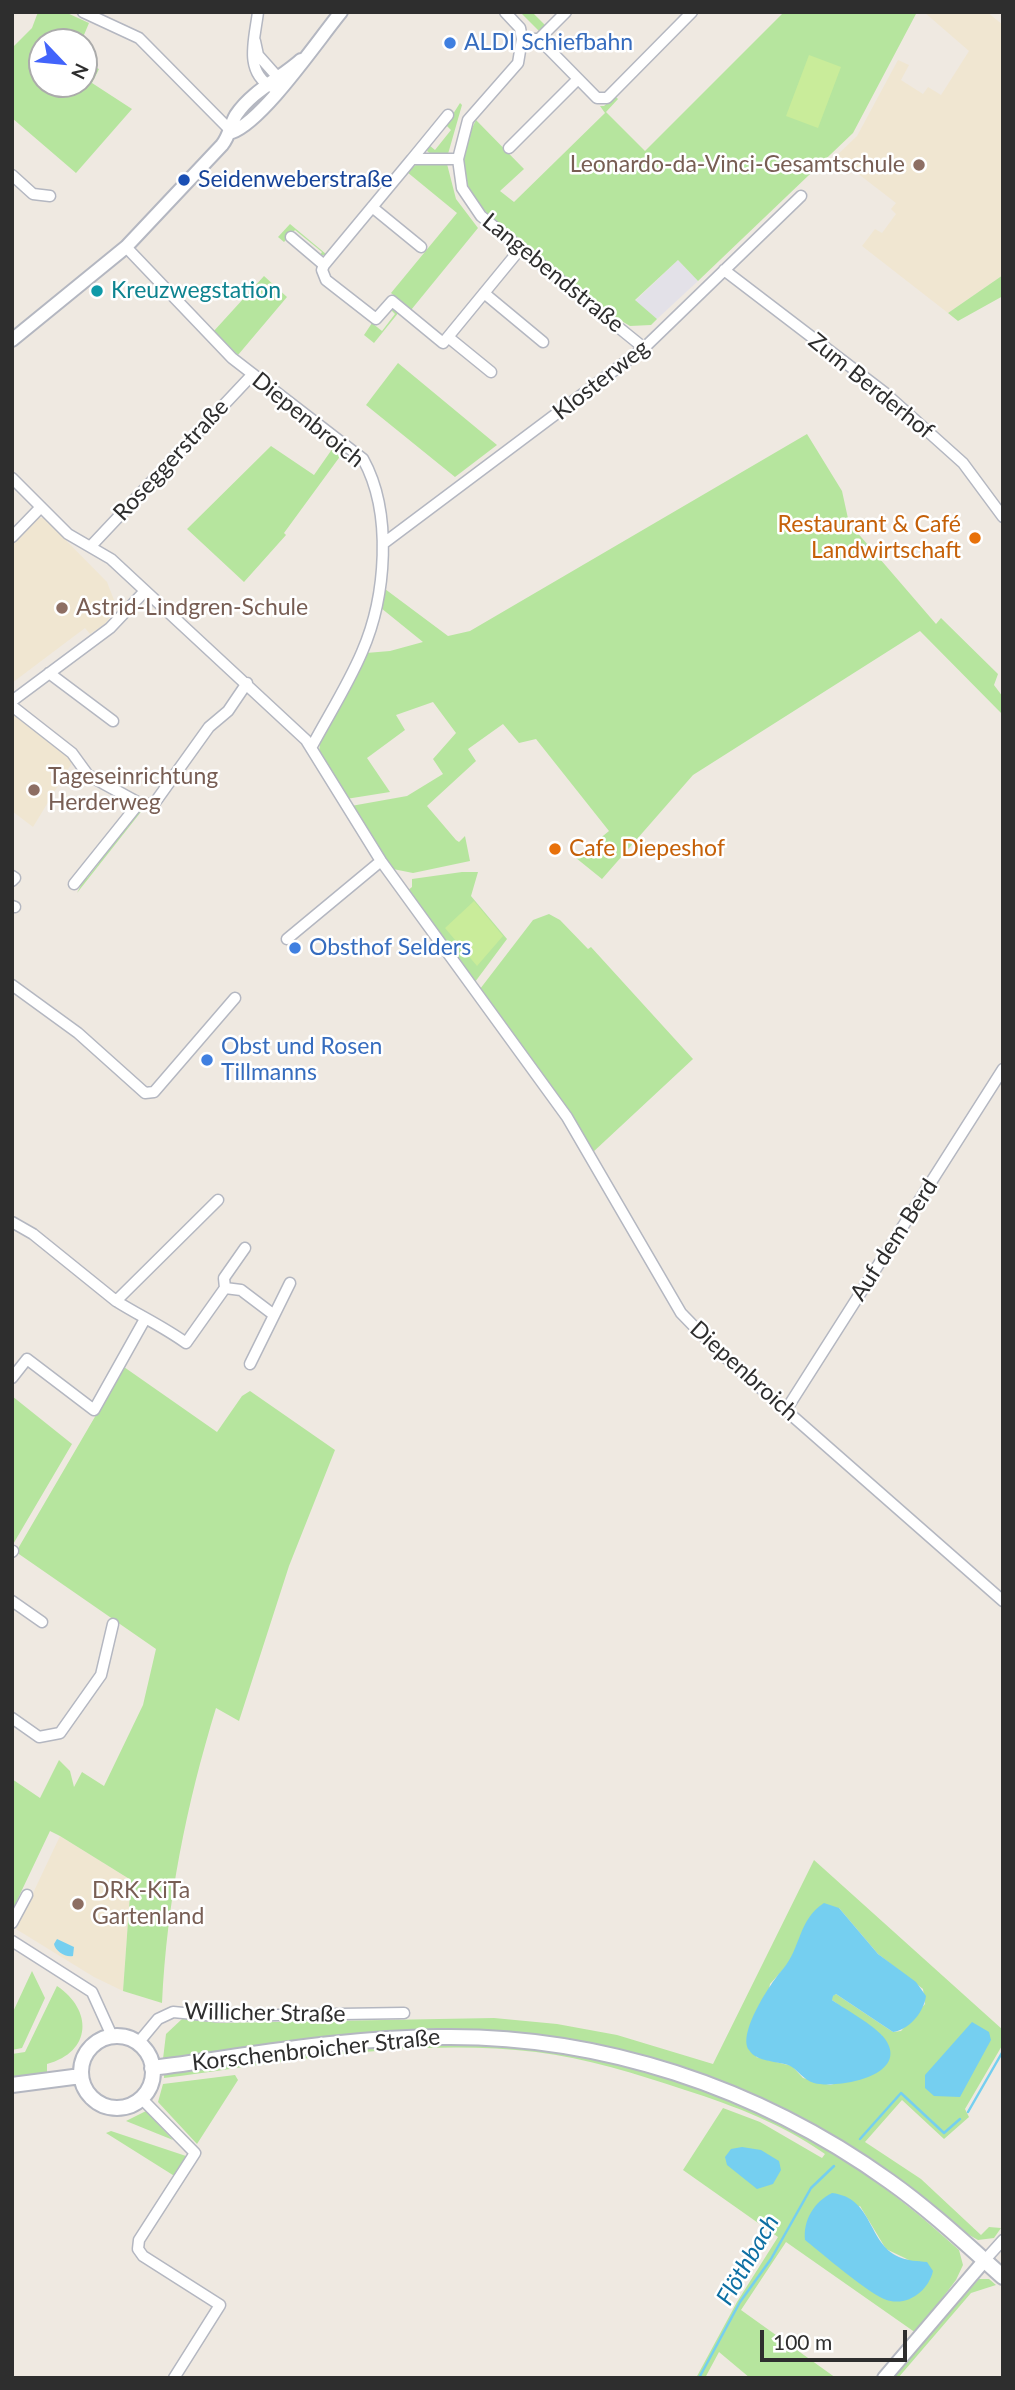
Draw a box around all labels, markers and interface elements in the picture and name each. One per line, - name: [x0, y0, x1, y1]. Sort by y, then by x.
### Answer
- north arrow: [28, 28, 98, 98]
- place label: ALDI Schiefbahn: [464, 29, 633, 57]
- marker: ALDI Schiefbahn: [442, 35, 458, 51]
- text: N: [67, 60, 94, 83]
- place label: Leonardo-da-Vinci-Gesamtschule: [570, 151, 905, 179]
- marker: Leonardo-da-Vinci-Gesamtschule: [911, 157, 927, 173]
- place label: Seidenweberstraße: [198, 166, 393, 194]
- marker: Seidenweberstraße: [176, 172, 192, 188]
- street label: Langebendstraße: [477, 208, 629, 338]
- place label: Kreuzwegstation: [111, 277, 281, 305]
- marker: Kreuzwegstation: [89, 283, 105, 299]
- street label: Zum Berderhof: [803, 327, 939, 445]
- street label: Klosterweg: [547, 334, 655, 426]
- street label: Diepenbroich: [246, 366, 370, 474]
- street label: Roseggerstraße: [108, 393, 234, 527]
- place label: Restaurant & Café Landwirtschaft: [778, 511, 961, 565]
- marker: Restaurant & Café Landwirtschaft: [967, 530, 983, 546]
- place label: Astrid-Lindgren-Schule: [76, 594, 308, 622]
- marker: Astrid-Lindgren-Schule: [54, 600, 70, 616]
- place label: Tageseinrichtung Herderweg: [48, 763, 218, 817]
- marker: Tageseinrichtung Herderweg: [26, 782, 42, 798]
- place label: Cafe Diepeshof: [569, 835, 725, 863]
- marker: Cafe Diepeshof: [547, 841, 563, 857]
- place label: Obsthof Selders: [309, 934, 471, 962]
- marker: Obsthof Selders: [287, 940, 303, 956]
- place label: Obst und Rosen Tillmanns: [221, 1033, 382, 1087]
- marker: Obst und Rosen Tillmanns: [199, 1052, 215, 1068]
- street label: Auf dem Berd: [844, 1174, 944, 1306]
- street label: Diepenbroich: [684, 1315, 804, 1427]
- place label: DRK-KiTa Gartenland: [92, 1877, 204, 1931]
- marker: DRK-KiTa Gartenland: [70, 1896, 86, 1912]
- street label: Willicher Straße: [184, 1998, 346, 2028]
- street label: Korschenbroicher Straße: [191, 2023, 441, 2077]
- water label: Flöthbach: [711, 2210, 785, 2310]
- scale bar: [763, 2316, 910, 2360]
- text: 100 m: [773, 2329, 832, 2354]

